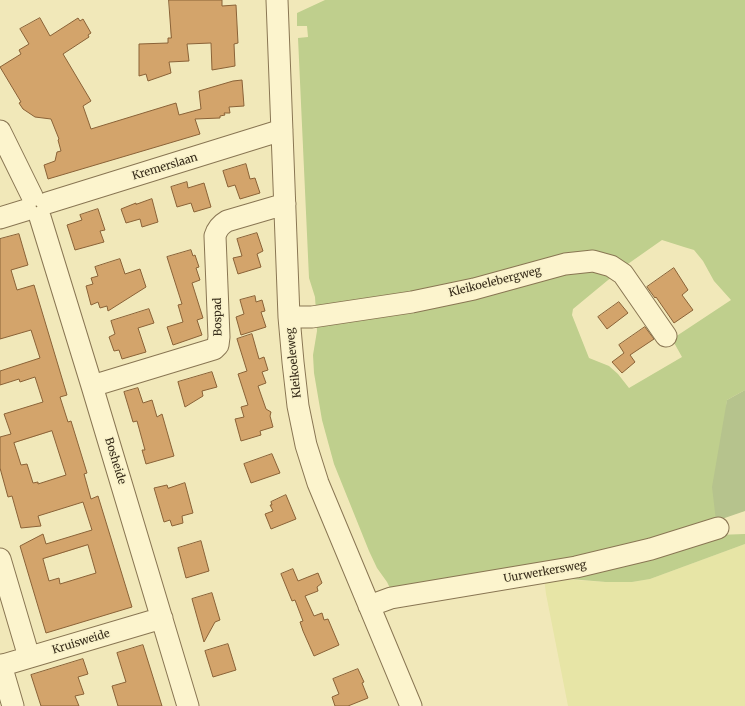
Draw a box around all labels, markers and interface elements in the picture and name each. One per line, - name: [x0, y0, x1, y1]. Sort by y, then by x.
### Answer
- street label: Kremerslaan: [131, 151, 199, 183]
- street label: Kleikoelebergweg: [447, 264, 543, 300]
- street label: Bospad: [211, 297, 225, 337]
- street label: Kleikoeleweg: [284, 327, 304, 399]
- street label: Bosheide: [102, 436, 128, 486]
- street label: Uurwerkersweg: [502, 558, 588, 586]
- street label: Kruisweide: [51, 627, 111, 657]

